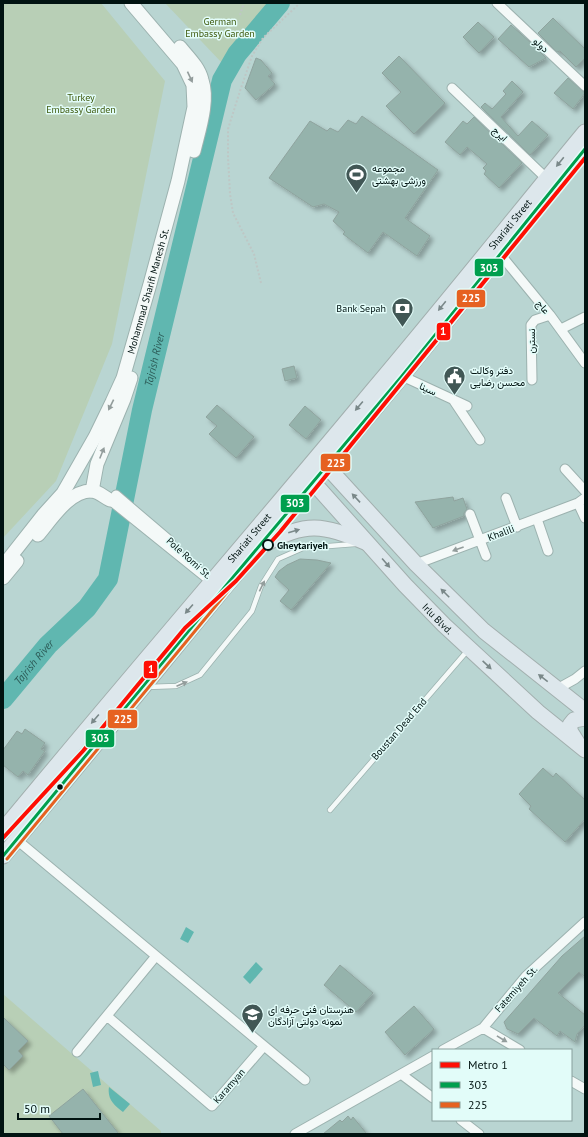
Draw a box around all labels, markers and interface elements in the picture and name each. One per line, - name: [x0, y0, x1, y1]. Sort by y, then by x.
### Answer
- park label: German Embassy Garden: [185, 15, 255, 40]
- street label: دولو: [531, 35, 552, 56]
- one-way arrow: [187, 72, 193, 83]
- park label: Turkey Embassy Garden: [46, 91, 116, 116]
- street label: ایرج: [490, 124, 510, 144]
- one-way arrow: [556, 157, 565, 168]
- sports icon: مجموعه ورزشی بهشتی: [344, 161, 370, 194]
- place label: مجموعه ورزشی بهشتی: [372, 162, 426, 187]
- street label: Shariati Street: [485, 196, 534, 252]
- street label: Mohammad Sharifi Manesh St.: [124, 227, 171, 355]
- line badge: 303: [474, 258, 504, 277]
- text: 303: [480, 261, 498, 275]
- line badge: 225: [456, 289, 486, 308]
- text: 225: [462, 291, 480, 305]
- bank icon: Bank Sepah: [389, 295, 415, 328]
- street label: عاج: [533, 297, 553, 317]
- one-way arrow: [438, 301, 447, 312]
- place label: Bank Sepah: [336, 302, 386, 315]
- line badge: 1: [436, 322, 451, 341]
- text: 1: [440, 324, 446, 338]
- street label: نسترن: [525, 328, 538, 354]
- water label: Tajrish River: [141, 330, 168, 388]
- public building icon: دفتر وکالت محسن رضایی: [441, 363, 467, 396]
- place label: دفتر وکالت محسن رضایی: [470, 364, 525, 389]
- street label: سینا: [417, 379, 439, 399]
- one-way arrow: [108, 399, 114, 410]
- one-way arrow: [355, 401, 364, 412]
- one-way arrow: [99, 447, 105, 459]
- line badge: 225: [320, 453, 351, 472]
- text: 225: [327, 456, 345, 470]
- one-way arrow: [351, 493, 361, 503]
- line badge: 303: [280, 494, 310, 513]
- text: 303: [286, 496, 304, 510]
- street label: Shariati Street: [224, 510, 274, 565]
- street label: Khalili: [486, 522, 516, 544]
- one-way arrow: [289, 528, 301, 534]
- street label: Pole Romi St.: [164, 534, 214, 582]
- marker: Gheytariyeh: [262, 539, 274, 551]
- place label: Gheytariyeh: [277, 539, 328, 552]
- one-way arrow: [451, 546, 463, 552]
- one-way arrow: [381, 558, 391, 568]
- one-way arrow: [259, 580, 265, 592]
- one-way arrow: [440, 588, 450, 598]
- street label: Irlu Blvd.: [420, 600, 456, 637]
- one-way arrow: [184, 604, 193, 615]
- water label: Tajrish River: [11, 635, 58, 688]
- line badge: 1: [143, 660, 158, 679]
- one-way arrow: [482, 660, 492, 670]
- text: 1: [148, 662, 154, 676]
- one-way arrow: [538, 674, 549, 682]
- one-way arrow: [176, 680, 188, 686]
- street label: Boustan Dead End: [368, 695, 430, 763]
- line badge: 225: [107, 709, 138, 729]
- text: 225: [114, 712, 132, 726]
- one-way arrow: [91, 713, 100, 724]
- line badge: 303: [85, 729, 115, 748]
- text: 303: [91, 731, 109, 745]
- unlabelled marker: [55, 782, 65, 792]
- street label: Fatemiyeh St.: [492, 963, 540, 1015]
- school or university icon: هنرستان فنی حرفه ای نمونه دولتی آزادگان: [239, 1002, 265, 1035]
- place label: هنرستان فنی حرفه ای نمونه دولتی آزادگان: [268, 1003, 354, 1028]
- one-way arrow: [496, 1035, 508, 1042]
- legend: [432, 1049, 572, 1121]
- text: Metro 1: [468, 1057, 508, 1072]
- street label: Karamyan: [210, 1066, 248, 1106]
- text: 303: [468, 1077, 488, 1092]
- scale bar: [18, 1095, 100, 1121]
- text: 225: [468, 1097, 488, 1112]
- text: 50 m: [24, 1101, 50, 1116]

